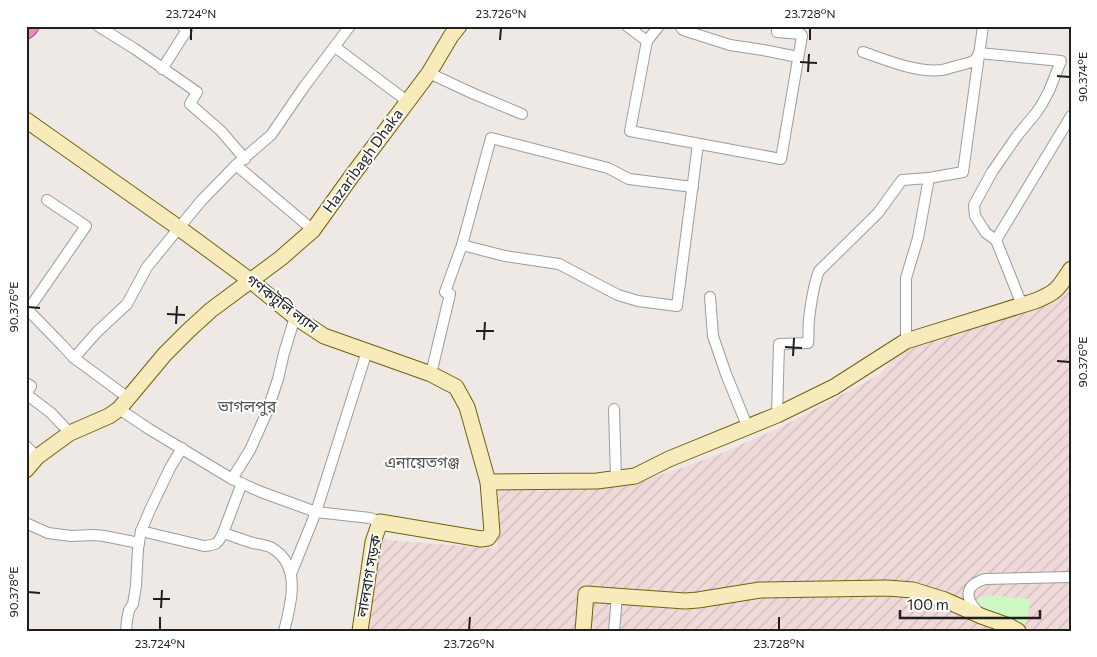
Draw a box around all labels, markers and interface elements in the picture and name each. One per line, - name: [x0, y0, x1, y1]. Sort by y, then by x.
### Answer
- text: 23.724°N: [166, 6, 216, 20]
- text: 23.726°N: [476, 6, 526, 20]
- text: 23.728°N: [785, 6, 835, 20]
- text: 90.374°E: [1075, 52, 1089, 102]
- street label: Hazaribagh Dhaka: [318, 105, 406, 216]
- street label: গণকটুলি ল্যান: [242, 270, 323, 338]
- text: 90.376°E: [6, 282, 20, 332]
- text: 90.376°E: [1075, 337, 1089, 387]
- district label: ভাগলপুর: [217, 396, 277, 416]
- district label: এনায়েতগঞ্জ: [384, 452, 460, 471]
- street label: লালবাগ সড়ক: [352, 532, 384, 620]
- text: 90.378°E: [6, 567, 20, 617]
- scale bar: [900, 587, 1040, 619]
- text: 100 m: [907, 595, 949, 613]
- text: 23.724°N: [135, 636, 185, 650]
- text: 23.726°N: [444, 636, 494, 650]
- text: 23.728°N: [754, 636, 804, 650]

